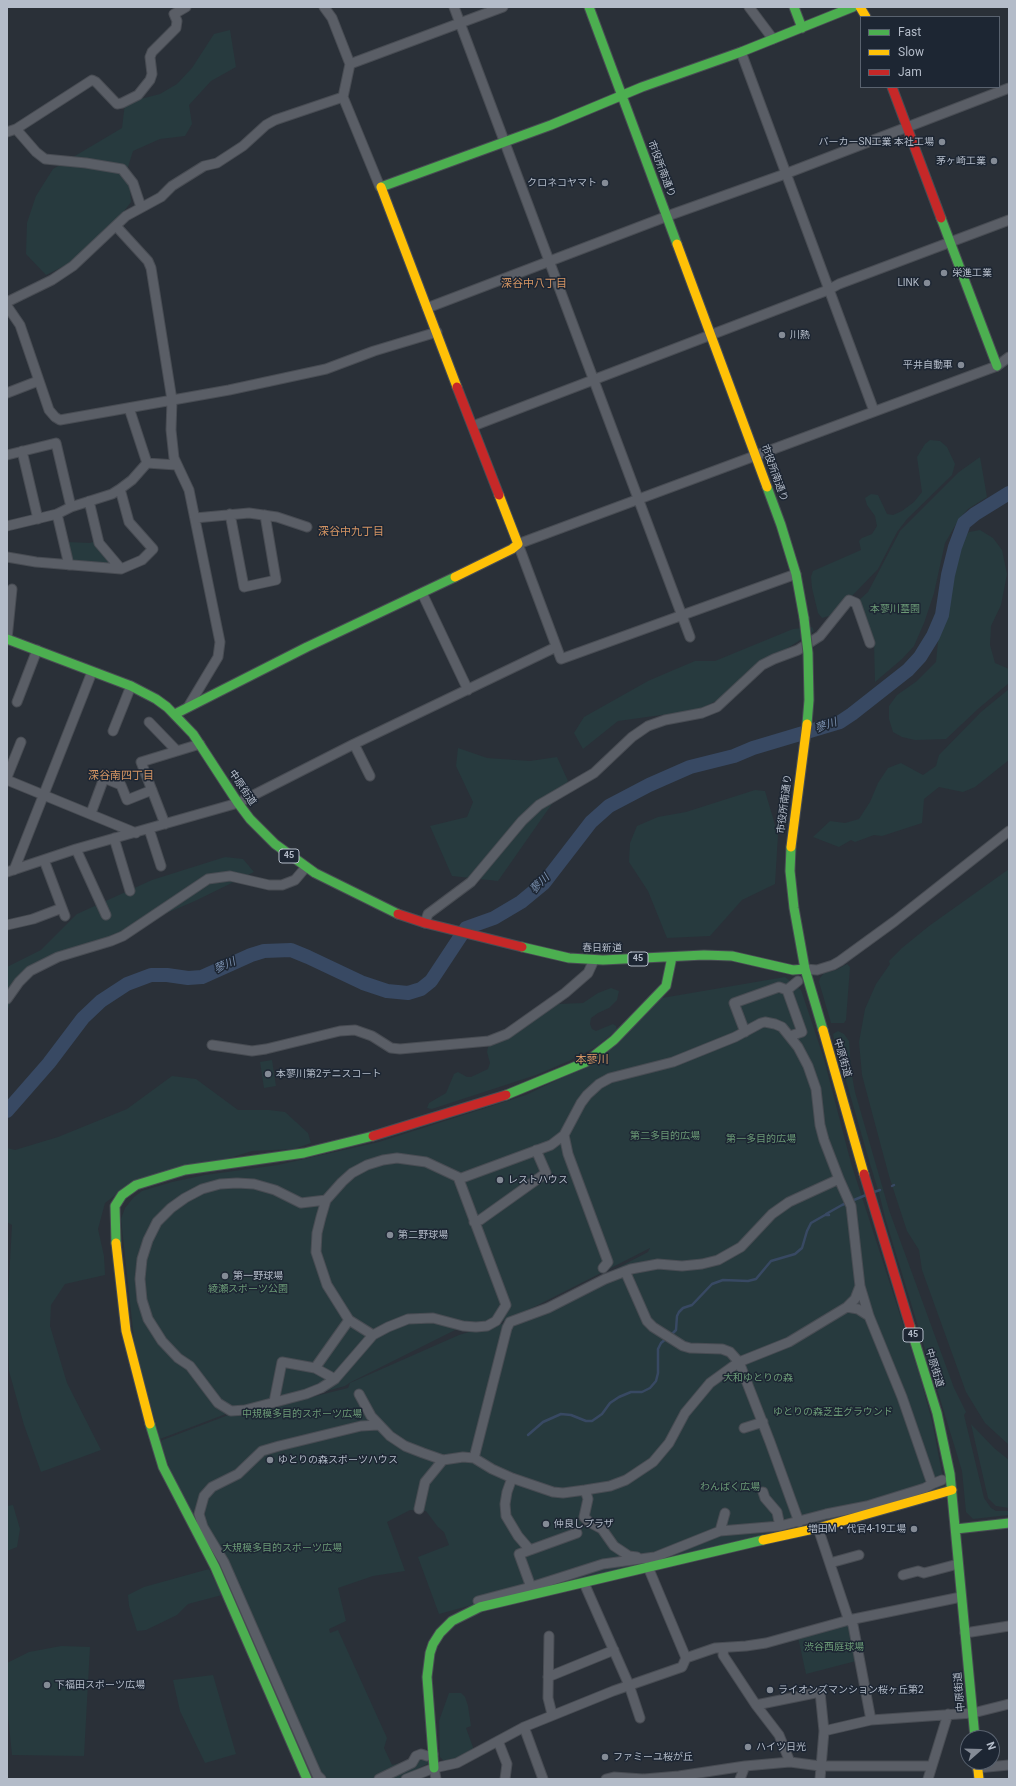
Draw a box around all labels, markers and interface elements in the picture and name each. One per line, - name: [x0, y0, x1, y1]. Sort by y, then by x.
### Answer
- legend: [860, 16, 1000, 88]
- text: Fast: [898, 25, 921, 39]
- text: Slow: [898, 45, 924, 59]
- text: Jam: [898, 65, 922, 79]
- place label: パーカーSN工業 本社工場: [818, 136, 934, 148]
- marker: パーカーSN工業 本社工場: [937, 137, 947, 147]
- street label: 市役所南通り: [645, 139, 677, 199]
- place label: 茅ヶ崎工業: [936, 155, 986, 167]
- marker: 茅ヶ崎工業: [989, 156, 999, 166]
- place label: クロネコヤマト: [527, 177, 597, 189]
- marker: クロネコヤマト: [600, 178, 610, 188]
- place label: 栄進工業: [952, 267, 992, 279]
- marker: 栄進工業: [939, 268, 949, 278]
- district label: 深谷中八丁目: [501, 277, 567, 291]
- place label: LINK: [897, 277, 919, 289]
- marker: LINK: [922, 278, 932, 288]
- place label: 川熱: [790, 329, 810, 341]
- marker: 川熱: [777, 330, 787, 340]
- place label: 平井自動車: [903, 359, 953, 371]
- marker: 平井自動車: [956, 360, 966, 370]
- street label: 市役所南通り: [758, 443, 790, 503]
- district label: 深谷中九丁目: [318, 525, 384, 539]
- park label: 本蓼川墓園: [870, 603, 920, 615]
- water label: 蓼川: [813, 716, 839, 736]
- street label: 中原街道: [226, 768, 258, 808]
- district label: 深谷南四丁目: [88, 769, 154, 783]
- street label: 市役所南通り: [775, 773, 795, 835]
- road number: 45: [279, 849, 299, 863]
- water label: 蓼川: [528, 872, 552, 896]
- street label: 春日新道: [582, 942, 622, 954]
- road number: 45: [628, 952, 648, 966]
- water label: 蓼川: [212, 955, 238, 977]
- street label: 中原街道: [831, 1037, 853, 1079]
- district label: 本蓼川: [576, 1053, 608, 1067]
- place label: 本蓼川第2テニスコート: [276, 1068, 382, 1080]
- marker: 本蓼川第2テニスコート: [263, 1069, 273, 1079]
- park label: 第二多目的広場: [630, 1130, 700, 1142]
- park label: 第一多目的広場: [726, 1133, 796, 1145]
- place label: レストハウス: [508, 1174, 568, 1186]
- marker: レストハウス: [495, 1175, 505, 1185]
- place label: 第二野球場: [398, 1229, 448, 1241]
- marker: 第二野球場: [385, 1230, 395, 1240]
- place label: 第一野球場: [233, 1270, 283, 1282]
- marker: 第一野球場: [220, 1271, 230, 1281]
- park label: 綾瀬スポーツ公園: [208, 1283, 288, 1295]
- road number: 45: [903, 1328, 923, 1342]
- street label: 中原街道: [922, 1347, 946, 1389]
- park label: 大和ゆとりの森: [723, 1372, 793, 1384]
- park label: ゆとりの森芝生グラウンド: [773, 1406, 893, 1418]
- park label: 中規模多目的スポーツ広場: [242, 1408, 362, 1420]
- place label: ゆとりの森スポーツハウス: [278, 1454, 398, 1466]
- marker: ゆとりの森スポーツハウス: [265, 1455, 275, 1465]
- park label: わんぱく広場: [700, 1481, 760, 1493]
- place label: 仲良しプラザ: [554, 1518, 614, 1530]
- marker: 仲良しプラザ: [541, 1519, 551, 1529]
- place label: 増田M・代官4-19工場: [808, 1523, 906, 1535]
- marker: 増田M・代官4-19工場: [909, 1524, 919, 1534]
- park label: 大規模多目的スポーツ広場: [222, 1542, 342, 1554]
- park label: 渋谷西庭球場: [804, 1641, 864, 1653]
- street label: 中原街道: [952, 1672, 968, 1712]
- place label: 下福田スポーツ広場: [55, 1679, 145, 1691]
- marker: 下福田スポーツ広場: [42, 1680, 52, 1690]
- place label: ライオンズマンション桜ヶ丘第2: [778, 1684, 924, 1696]
- marker: ライオンズマンション桜ヶ丘第2: [765, 1685, 775, 1695]
- north arrow: [960, 1730, 1000, 1770]
- text: N: [983, 1740, 998, 1752]
- place label: ハイツ日光: [756, 1741, 806, 1753]
- marker: ハイツ日光: [743, 1742, 753, 1752]
- place label: ファミーユ桜が丘: [613, 1751, 693, 1763]
- marker: ファミーユ桜が丘: [600, 1752, 610, 1762]

